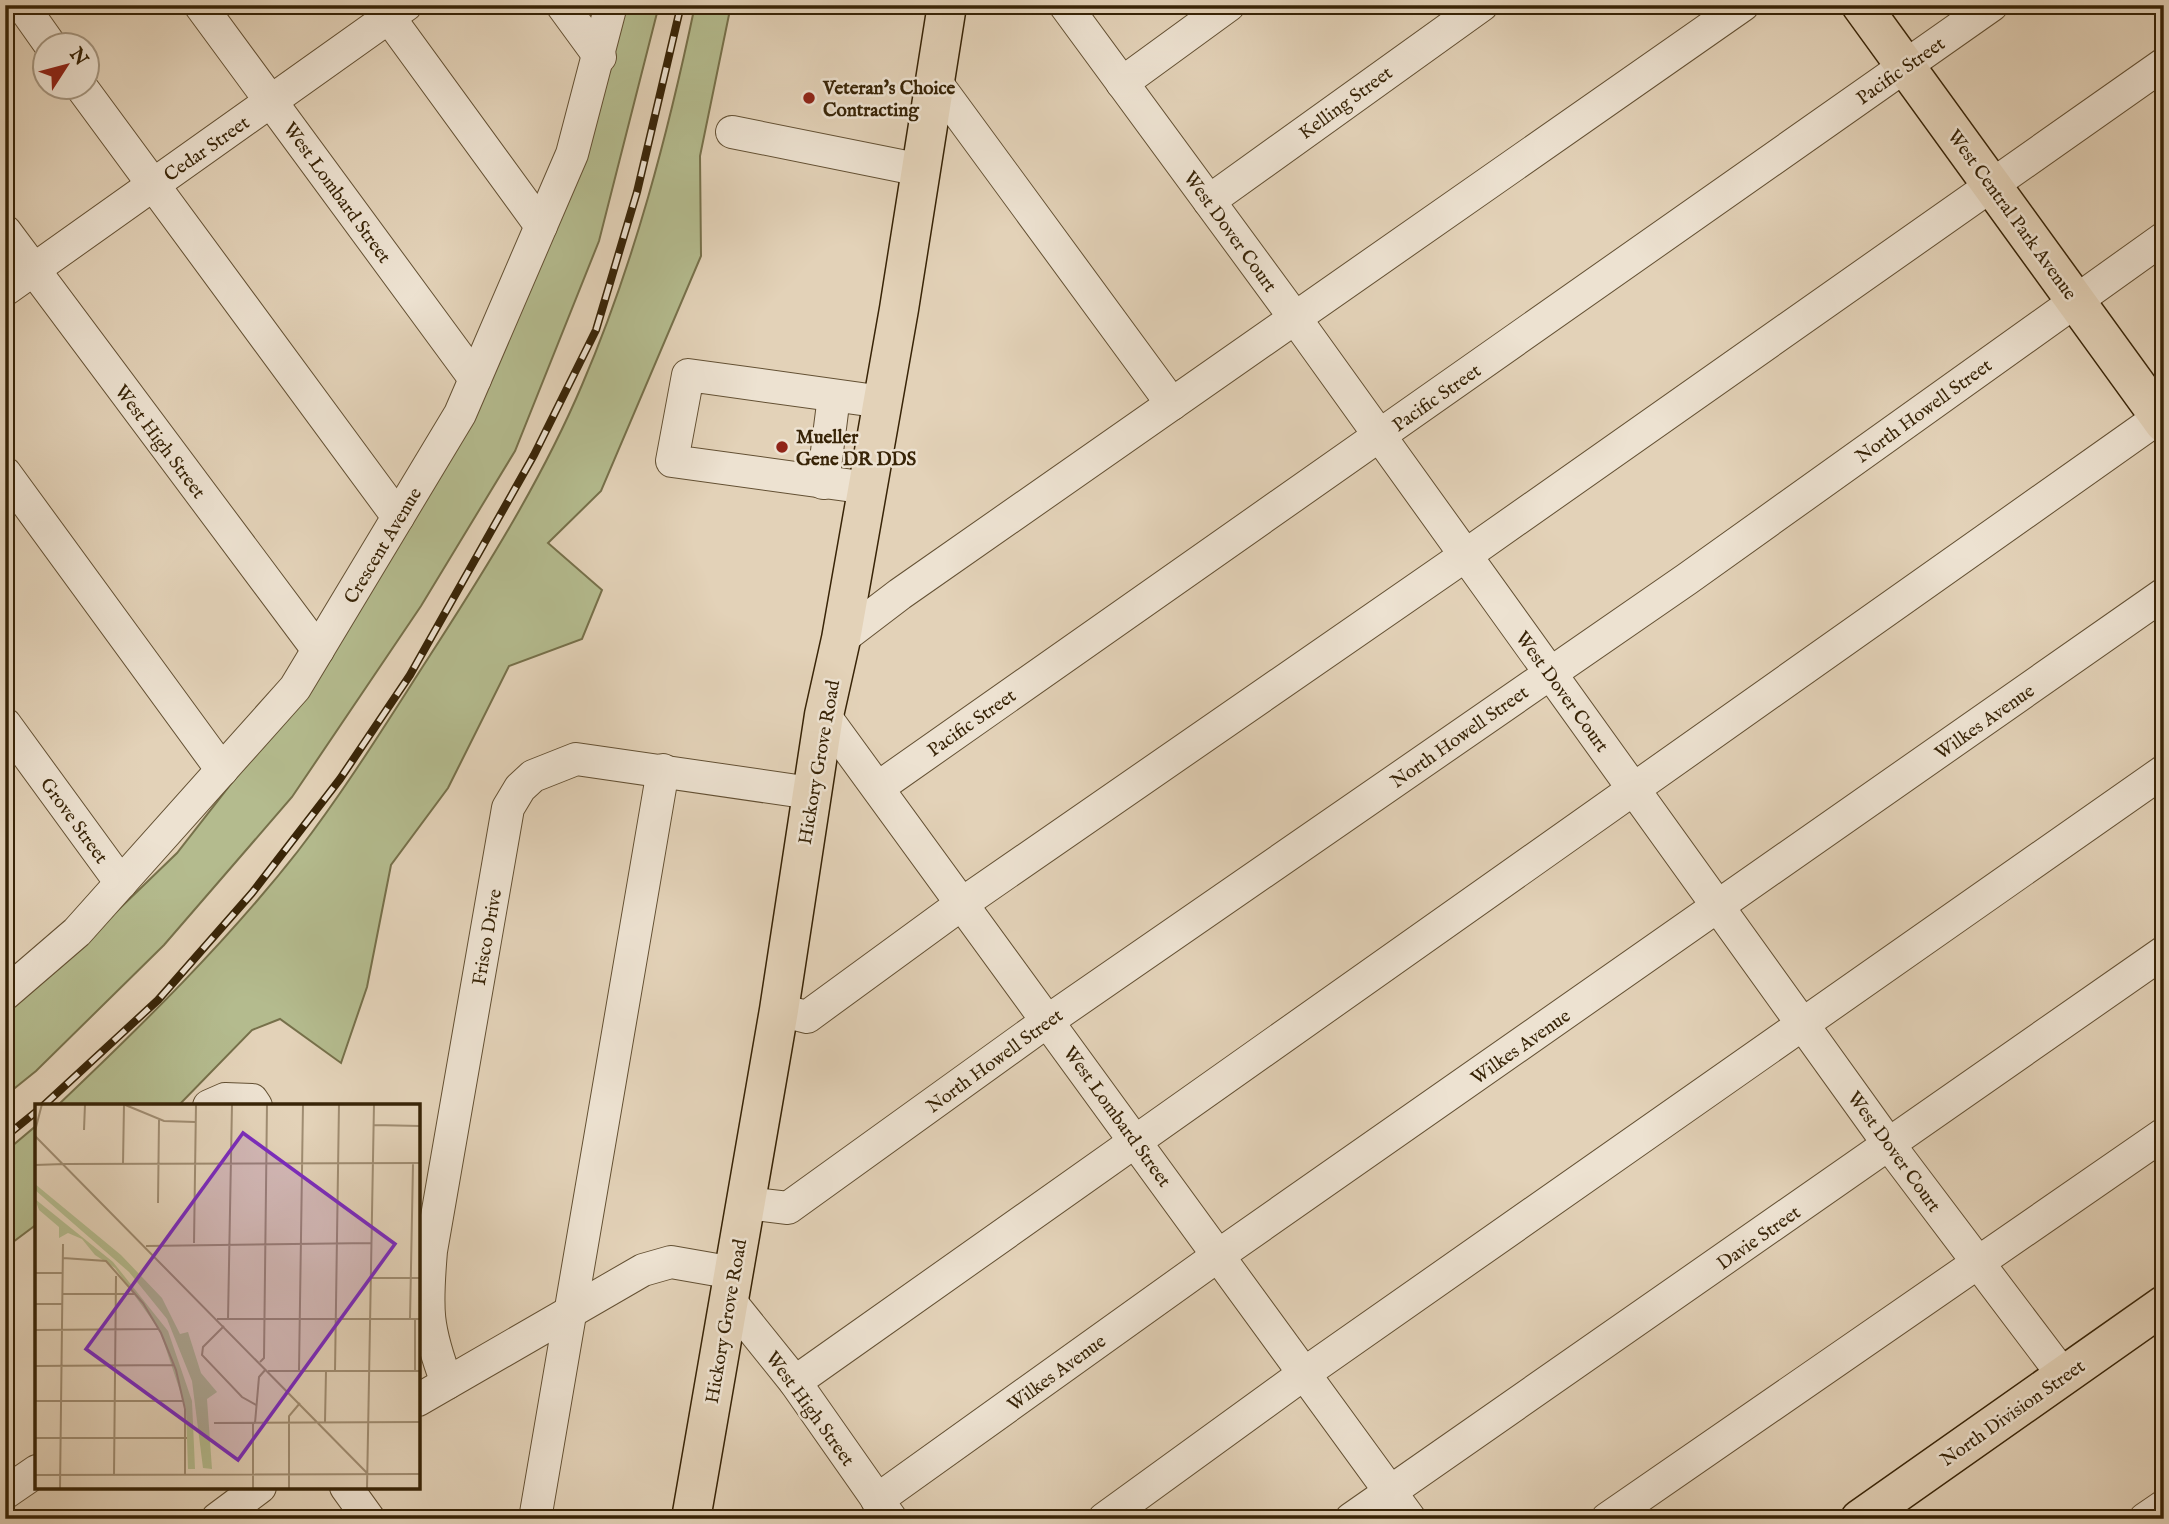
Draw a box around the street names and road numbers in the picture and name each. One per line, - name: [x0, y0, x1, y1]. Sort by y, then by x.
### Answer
- street label: Pacific Street: [1852, 32, 1951, 111]
- street label: Kelling Street: [1295, 61, 1398, 146]
- street label: Cedar Street: [160, 111, 255, 188]
- street label: West Lombard Street: [277, 118, 396, 269]
- street label: West Central Park Avenue: [1941, 125, 2082, 305]
- street label: West Dover Court: [1177, 167, 1282, 298]
- street label: North Howell Street: [1851, 354, 1997, 469]
- street label: Pacific Street: [1388, 359, 1487, 438]
- street label: West High Street: [109, 381, 210, 504]
- street label: Crescent Avenue: [340, 483, 428, 609]
- street label: West Dover Court: [1509, 627, 1614, 758]
- street label: Hickory Grove Road: [794, 677, 846, 846]
- street label: Wilkes Avenue: [1931, 679, 2040, 766]
- street label: North Howell Street: [1387, 681, 1534, 794]
- street label: Pacific Street: [923, 684, 1022, 763]
- street label: Grove Street: [34, 773, 113, 869]
- street label: Frisco Drive: [468, 887, 508, 987]
- street label: North Howell Street: [922, 1004, 1068, 1119]
- street label: Wilkes Avenue: [1467, 1004, 1576, 1091]
- street label: West Lombard Street: [1057, 1042, 1176, 1193]
- street label: West Dover Court: [1841, 1087, 1946, 1218]
- street label: Davie Street: [1713, 1201, 1806, 1276]
- street label: Hickory Grove Road: [701, 1236, 753, 1405]
- street label: Wilkes Avenue: [1003, 1330, 1111, 1417]
- street label: West High Street: [760, 1347, 859, 1472]
- street label: North Division Street: [1936, 1355, 2090, 1472]

